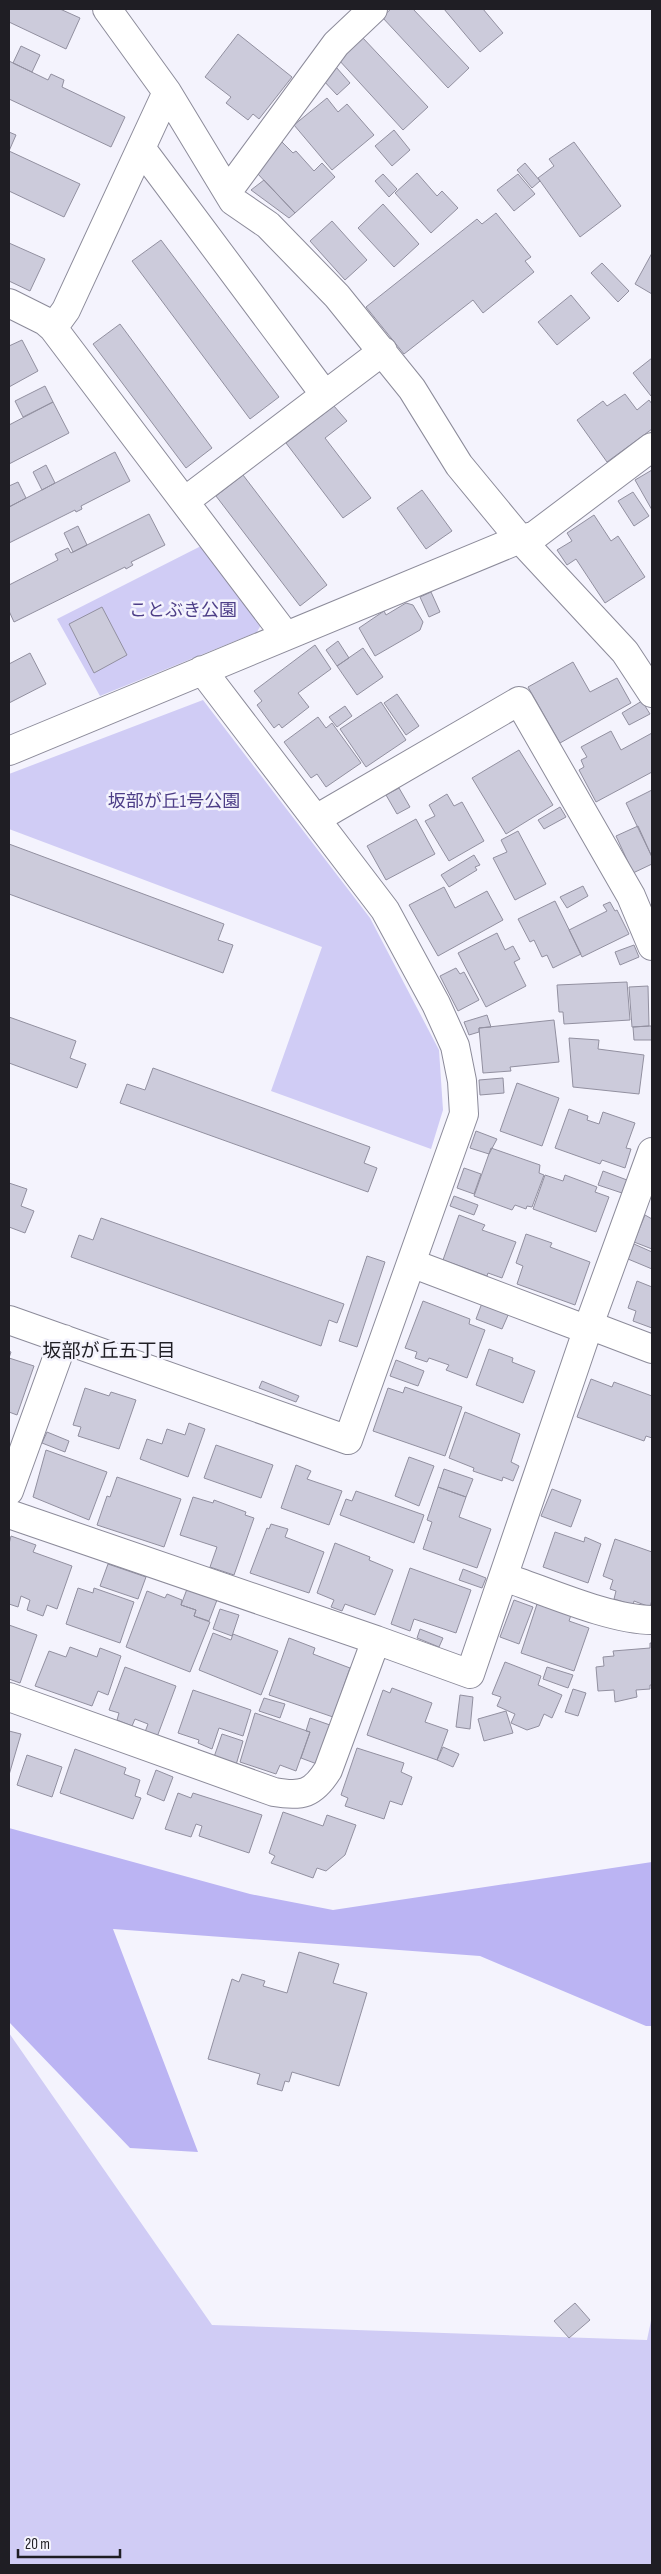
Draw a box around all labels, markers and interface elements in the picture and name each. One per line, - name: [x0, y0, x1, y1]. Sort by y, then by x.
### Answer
- park label: ことぶき公園: [129, 600, 237, 621]
- park label: 坂部が丘1号公園: [108, 791, 240, 812]
- district label: 坂部が丘五丁目: [42, 1340, 176, 1363]
- scale bar: [18, 2526, 120, 2558]
- text: 20 m: [25, 2535, 50, 2554]

